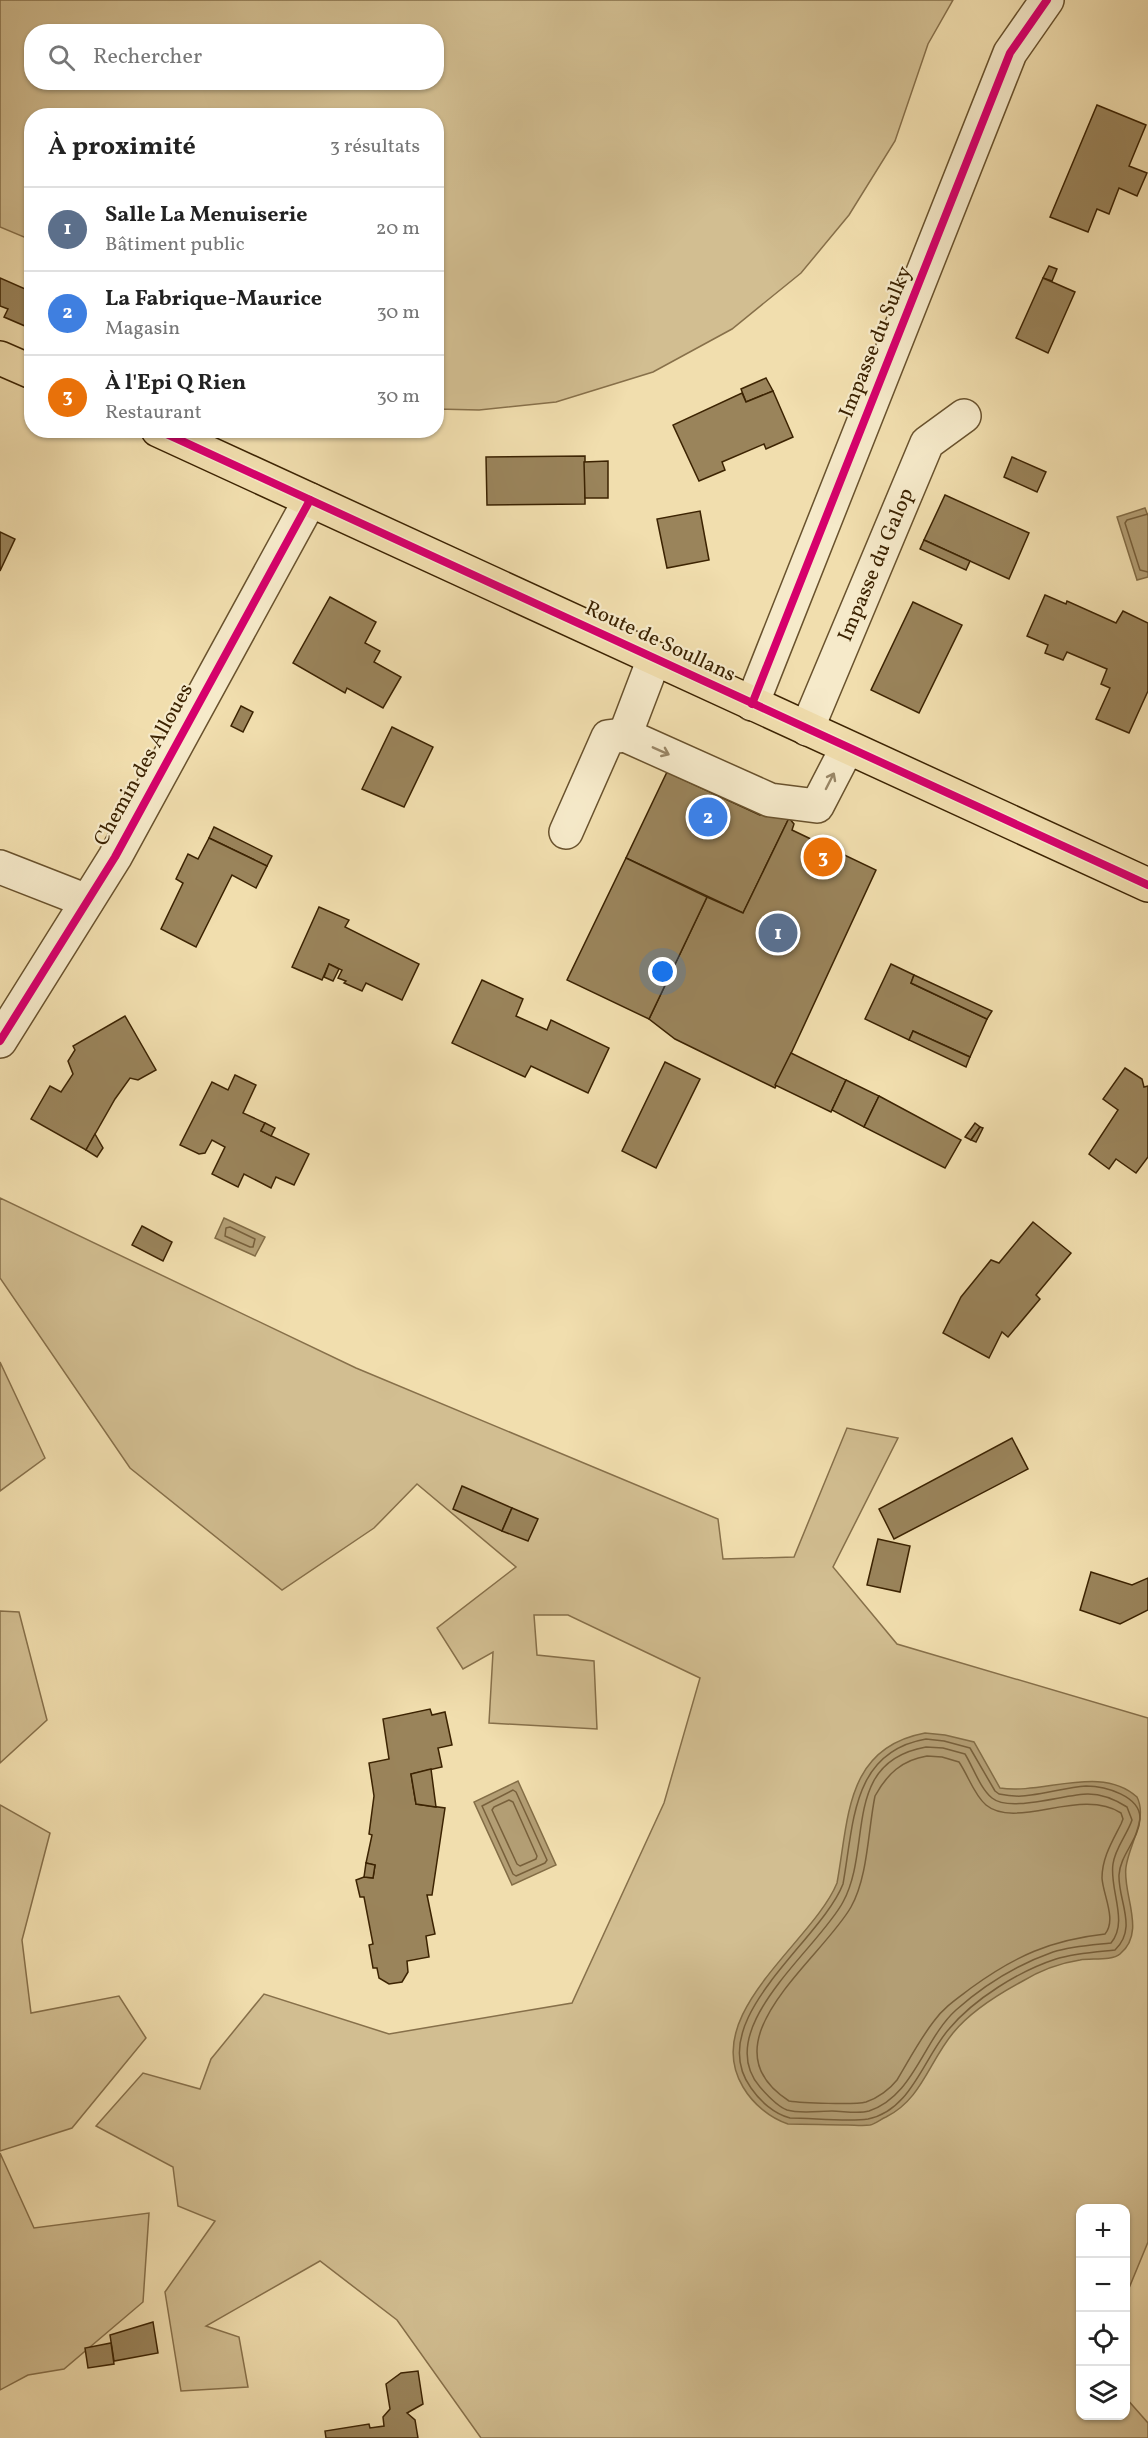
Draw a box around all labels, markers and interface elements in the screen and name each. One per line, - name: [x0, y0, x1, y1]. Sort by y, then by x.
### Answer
- search box: [24, 24, 444, 90]
- icon: search: [45, 41, 78, 74]
- text: Rechercher: [93, 42, 202, 73]
- text: À proximité: [48, 129, 196, 165]
- text: 3 résultats: [330, 133, 420, 161]
- text: Salle La Menuiserie: [105, 200, 308, 231]
- text: 1: [63, 215, 72, 243]
- text: 20 m: [376, 215, 420, 243]
- text: Bâtiment public: [105, 231, 245, 259]
- street label: Impasse du Sulky: [832, 261, 920, 422]
- text: La Fabrique-Maurice: [105, 284, 322, 315]
- text: 2: [62, 299, 73, 327]
- text: 30 m: [376, 299, 420, 327]
- text: Magasin: [105, 315, 180, 343]
- text: À l'Epi Q Rien: [105, 368, 246, 399]
- text: 3: [62, 383, 73, 411]
- text: 30 m: [376, 383, 420, 411]
- text: Restaurant: [105, 399, 202, 427]
- street label: Impasse du Galop: [831, 484, 921, 646]
- street label: Route de Soullans: [580, 594, 740, 690]
- street label: Chemin des Alloues: [87, 678, 201, 852]
- one-way arrow: [651, 746, 669, 758]
- one-way arrow: [824, 773, 836, 790]
- pin: 2: [688, 794, 728, 840]
- pin: 3: [804, 834, 842, 880]
- pin: 1: [758, 910, 798, 956]
- your location: [648, 957, 677, 986]
- map controls: [1076, 2204, 1130, 2420]
- button: +: [1076, 2204, 1130, 2258]
- button: −: [1076, 2258, 1130, 2312]
- button: locate: [1076, 2312, 1130, 2366]
- button: layers: [1076, 2366, 1130, 2420]

